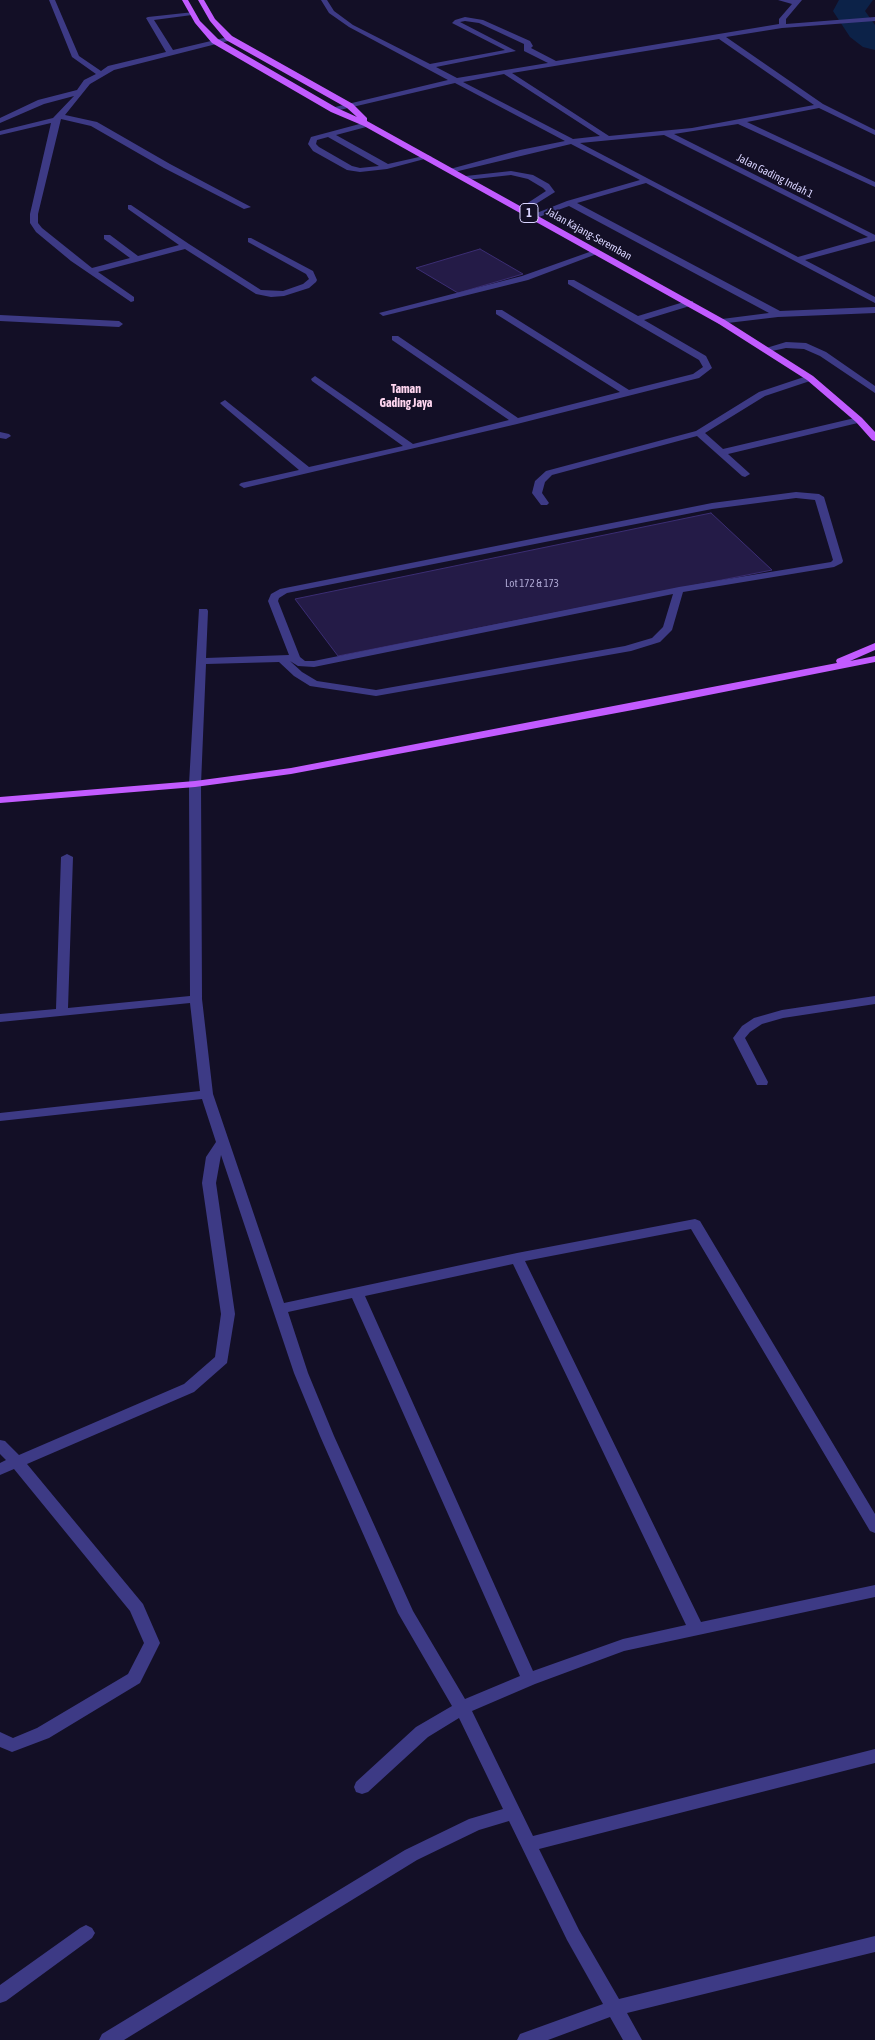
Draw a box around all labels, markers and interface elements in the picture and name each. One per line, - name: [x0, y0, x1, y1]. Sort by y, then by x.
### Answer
- street label: Jalan Gading Indah 1: [734, 151, 816, 201]
- road number: 1: [520, 204, 538, 222]
- street label: Jalan Kajang-Seremban: [544, 205, 634, 263]
- district label: Taman Gading Jaya: [380, 382, 432, 410]
- house number: Lot 172 & 173: [505, 577, 559, 591]

